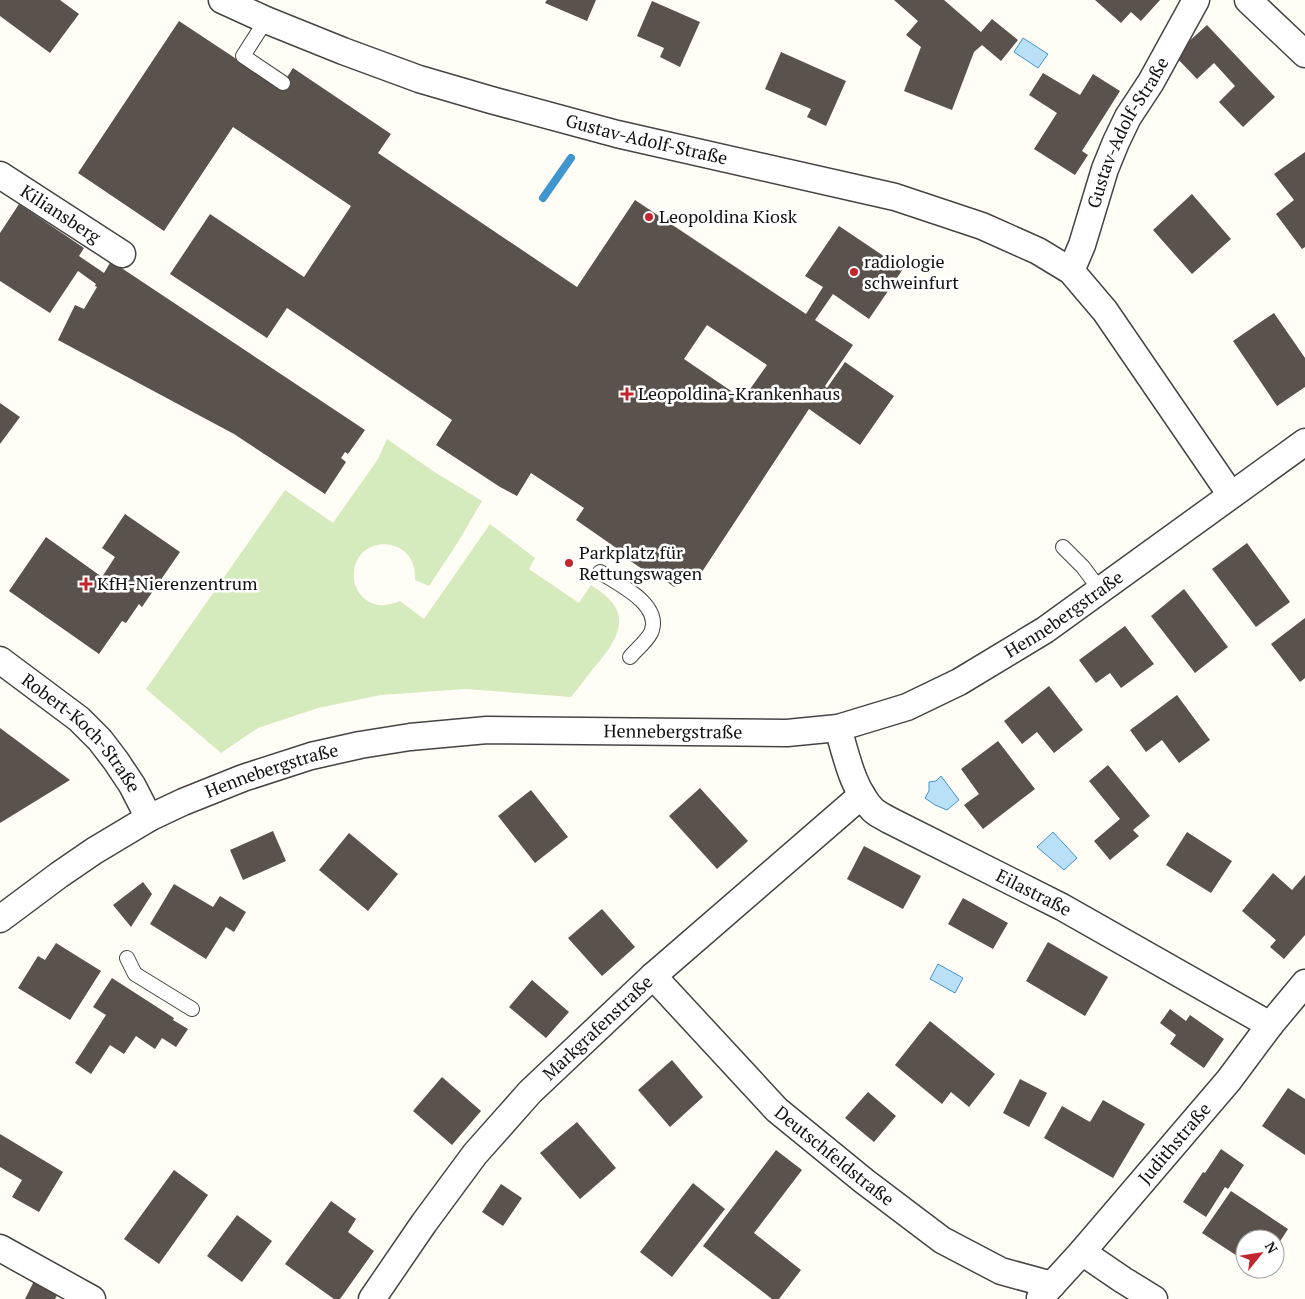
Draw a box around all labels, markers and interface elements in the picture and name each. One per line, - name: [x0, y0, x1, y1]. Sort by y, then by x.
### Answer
- street label: Gustav-Adolf-Straße: [1081, 53, 1173, 211]
- street label: Gustav-Adolf-Straße: [563, 108, 730, 170]
- street label: Kiliansberg: [16, 179, 106, 248]
- place label: Leopoldina Kiosk: [659, 204, 798, 228]
- marker: Leopoldina Kiosk: [643, 211, 655, 223]
- place label: radiologie schweinfurt: [864, 249, 959, 294]
- marker: radiologie schweinfurt: [848, 266, 860, 278]
- place label: Leopoldina-Krankenhaus: [638, 381, 840, 405]
- marker: Leopoldina-Krankenhaus: [620, 387, 634, 401]
- place label: Parkplatz für Rettungswagen: [579, 540, 703, 585]
- marker: Parkplatz für Rettungswagen: [563, 557, 575, 569]
- street label: Hennebergstraße: [1000, 564, 1128, 663]
- place label: KfH-Nierenzentrum: [97, 571, 258, 595]
- marker: KfH-Nierenzentrum: [79, 577, 93, 591]
- street label: Robert-Koch-Straße: [17, 667, 147, 796]
- street label: Hennebergstraße: [603, 718, 743, 744]
- street label: Hennebergstraße: [201, 737, 340, 803]
- street label: Eilastraße: [992, 863, 1076, 921]
- street label: Markgrafenstraße: [537, 970, 657, 1085]
- street label: Judithstraße: [1132, 1097, 1216, 1189]
- street label: Deutschfeldstraße: [770, 1100, 899, 1211]
- north arrow: [1235, 1229, 1285, 1279]
- text: N: [1261, 1238, 1283, 1257]

